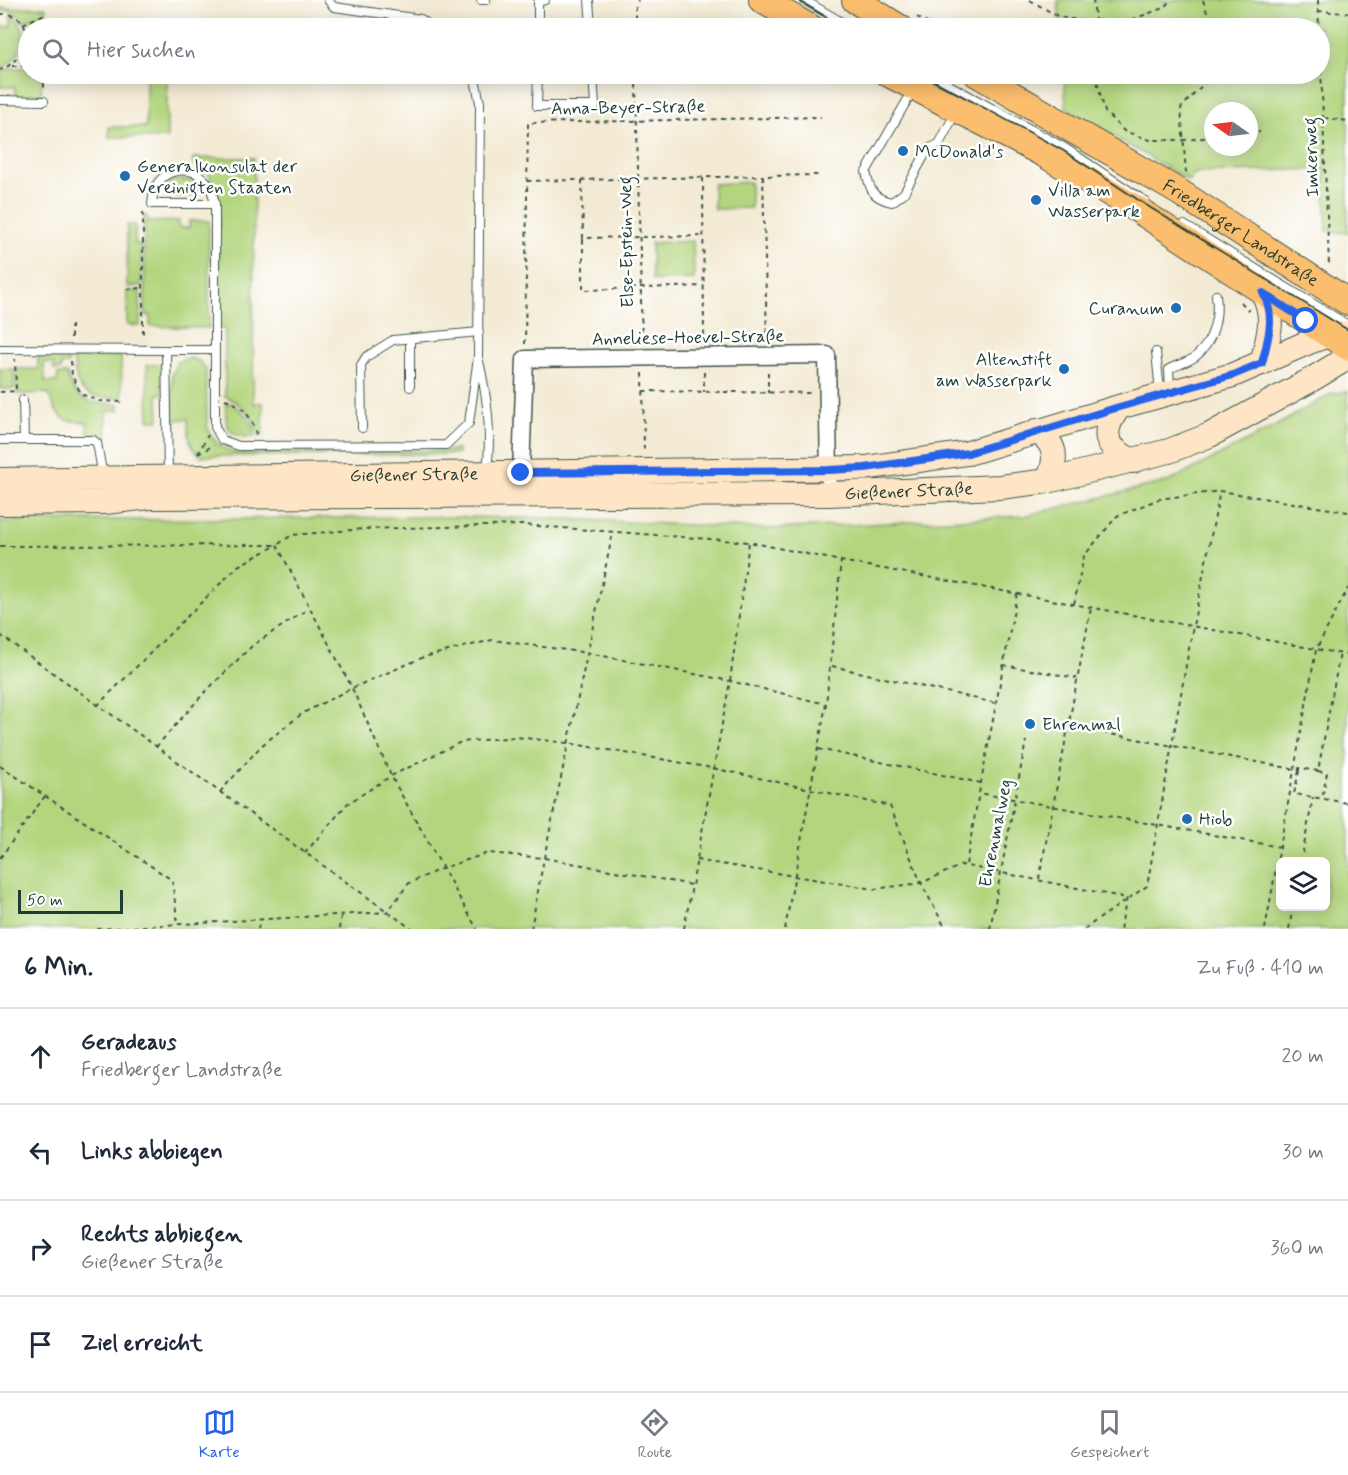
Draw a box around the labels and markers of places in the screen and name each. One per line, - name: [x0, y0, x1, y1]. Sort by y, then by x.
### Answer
- place label: McDonald's: [915, 140, 1003, 164]
- marker: McDonald's: [896, 144, 910, 158]
- place label: Generalkonsulat der Vereinigten Staaten: [137, 155, 298, 202]
- marker: Generalkonsulat der Vereinigten Staaten: [118, 169, 132, 183]
- place label: Villa am Wasserpark: [1048, 179, 1140, 224]
- marker: Villa am Wasserpark: [1029, 193, 1043, 207]
- place label: Curanum: [1089, 297, 1164, 321]
- marker: Curanum: [1169, 301, 1183, 315]
- place label: Altenstift am Wasserpark: [936, 348, 1052, 393]
- marker: Altenstift am Wasserpark: [1057, 362, 1071, 376]
- place label: Ehrenmal: [1042, 713, 1121, 737]
- marker: Ehrenmal: [1023, 717, 1037, 731]
- place label: Hiob: [1199, 808, 1232, 832]
- marker: Hiob: [1180, 812, 1194, 826]

